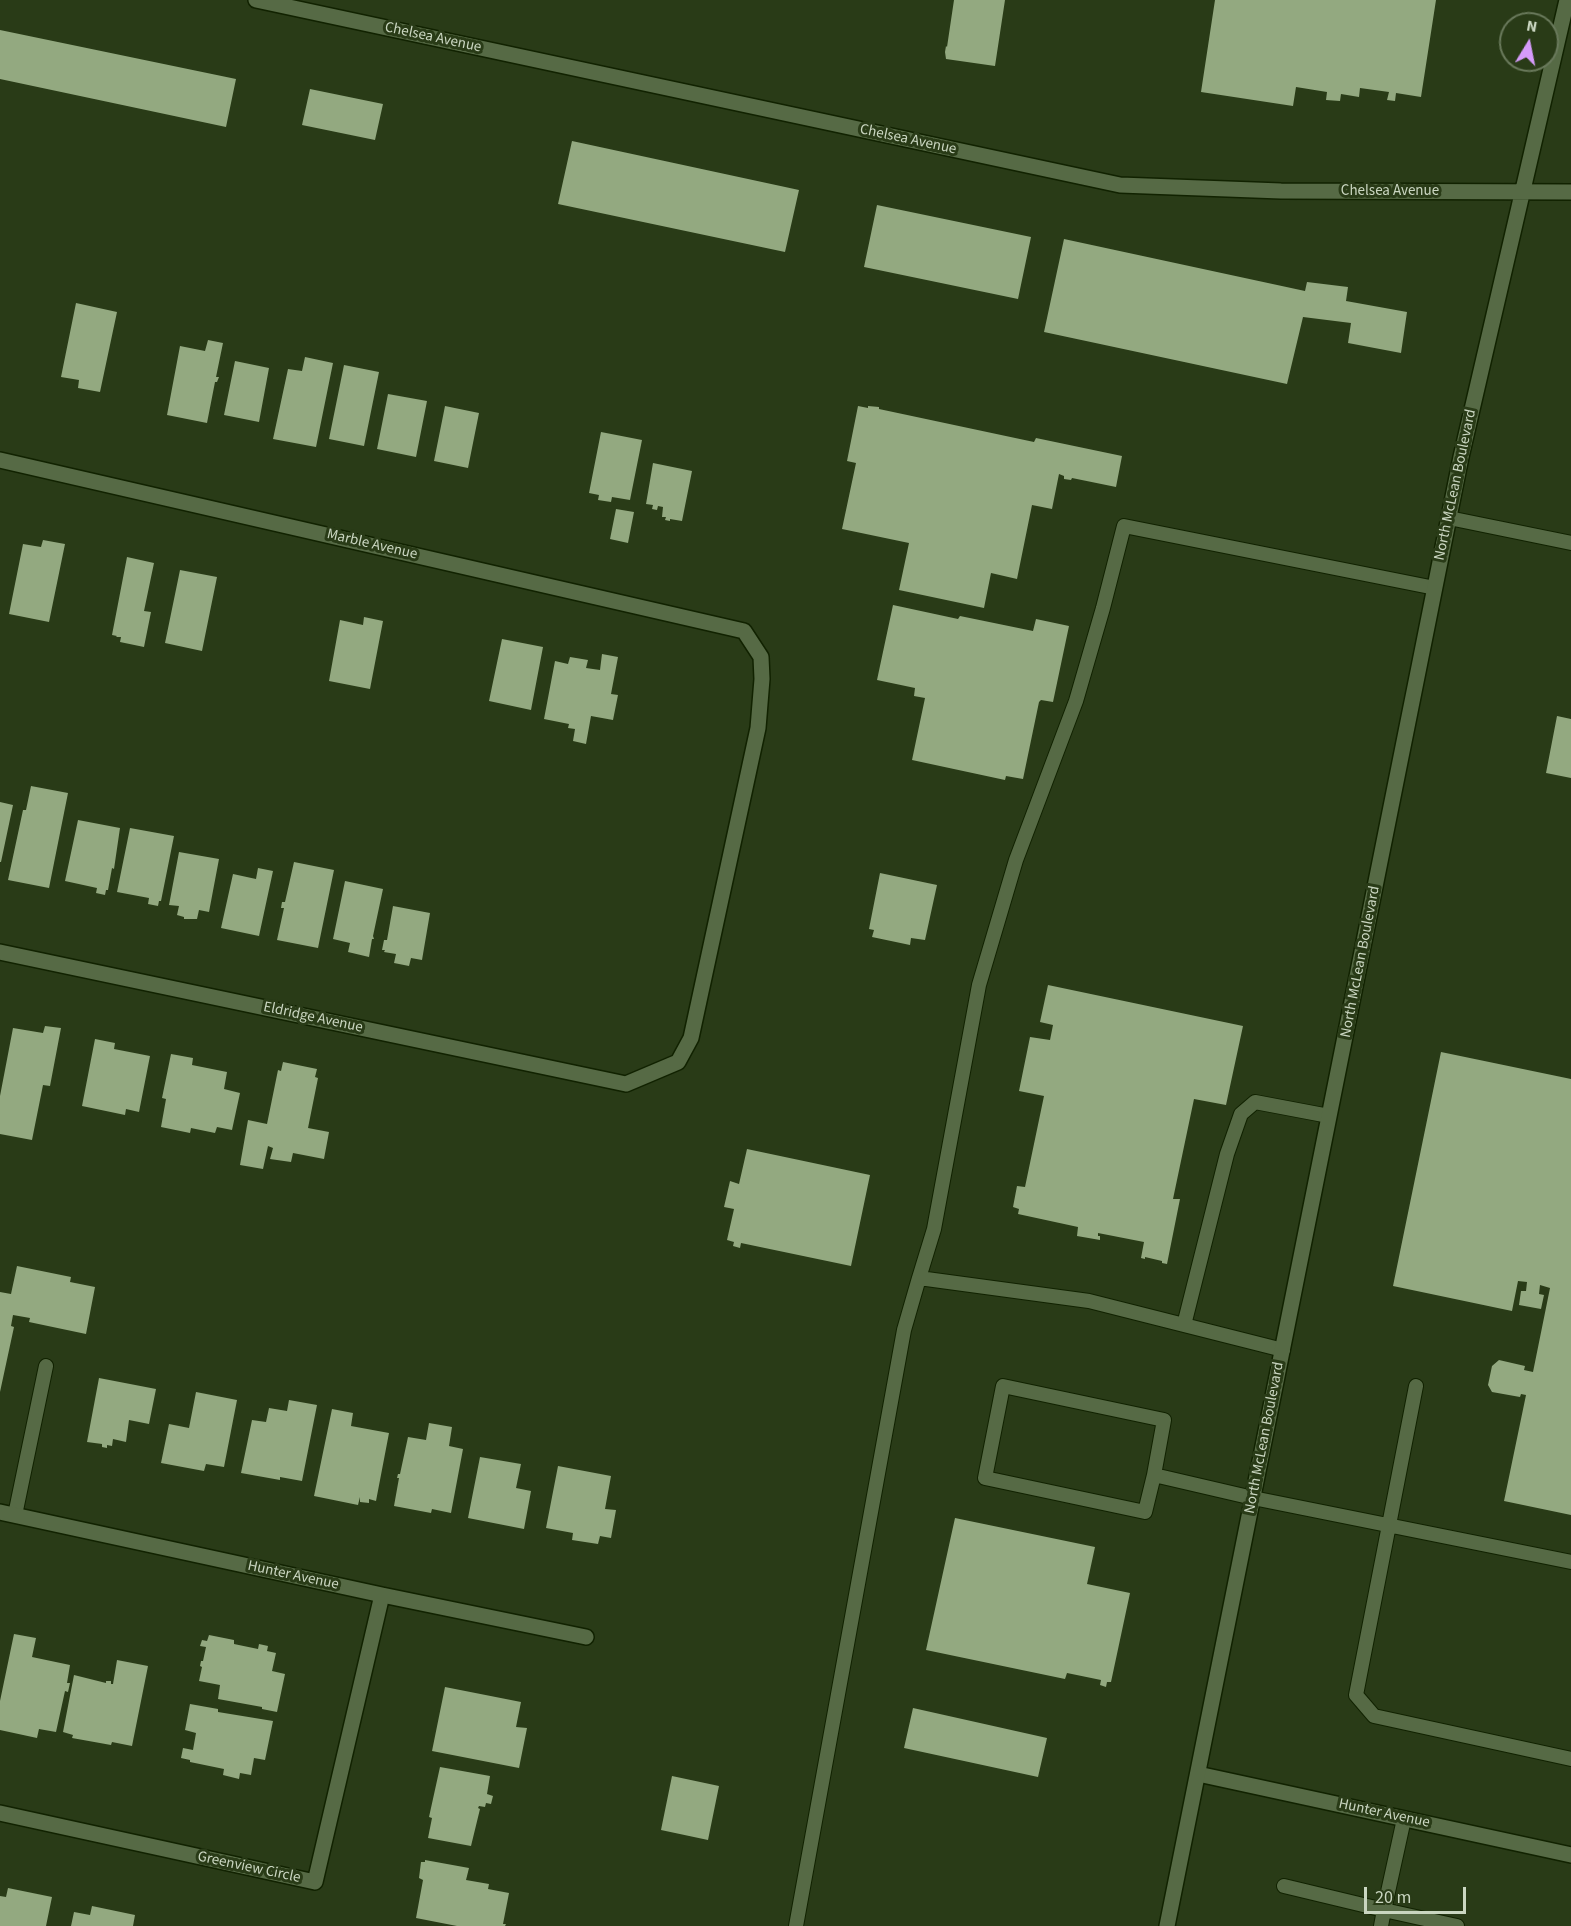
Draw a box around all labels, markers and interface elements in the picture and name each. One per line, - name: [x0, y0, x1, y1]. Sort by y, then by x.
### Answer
- north arrow: [1499, 12, 1559, 72]
- text: N: [1525, 14, 1539, 38]
- street label: Chelsea Avenue: [383, 19, 483, 57]
- street label: Chelsea Avenue: [858, 121, 958, 159]
- street label: Chelsea Avenue: [1341, 183, 1439, 201]
- street label: North McLean Boulevard: [1431, 408, 1481, 562]
- street label: Marble Avenue: [325, 526, 419, 564]
- street label: North McLean Boulevard: [1337, 885, 1385, 1039]
- street label: Eldridge Avenue: [262, 999, 364, 1037]
- street label: North McLean Boulevard: [1241, 1361, 1289, 1515]
- street label: Hunter Avenue: [246, 1558, 340, 1594]
- street label: Hunter Avenue: [1337, 1796, 1431, 1832]
- street label: Greenview Circle: [196, 1848, 302, 1888]
- scale bar: [1367, 1875, 1469, 1913]
- text: 20 m: [1375, 1885, 1411, 1910]

